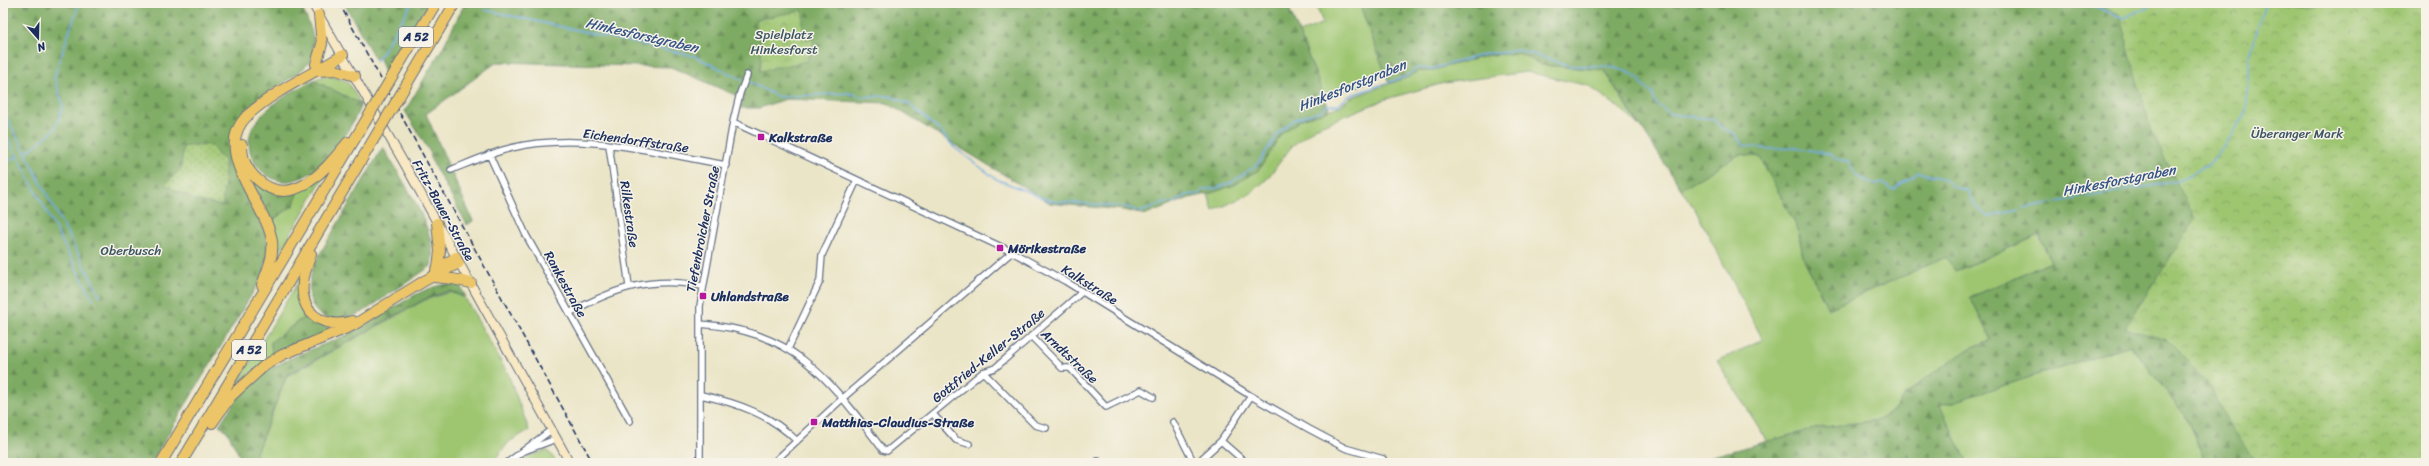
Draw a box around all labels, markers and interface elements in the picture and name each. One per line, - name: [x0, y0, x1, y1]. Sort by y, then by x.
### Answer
- water label: Hinkesforstgraben: [583, 10, 702, 61]
- north arrow: [18, 18, 58, 58]
- park label: Spielplatz Hinkesforst: [750, 23, 818, 61]
- road number: A 52: [399, 27, 433, 47]
- text: N: [34, 36, 49, 57]
- water label: Hinkesforstgraben: [1294, 52, 1411, 119]
- street label: Eichendorffstraße: [582, 122, 691, 159]
- park label: Überanger Mark: [2251, 122, 2343, 145]
- place label: Kalkstraße: [768, 126, 833, 149]
- marker: Kalkstraße: [756, 132, 766, 142]
- street label: Fritz-Bauer-Straße: [406, 155, 481, 265]
- water label: Hinkesforstgraben: [2060, 157, 2179, 204]
- street label: Tiefenbroicher Straße: [679, 163, 726, 294]
- street label: Rilkestraße: [613, 179, 646, 249]
- place label: Mörikestraße: [1007, 237, 1087, 260]
- park label: Oberbusch: [101, 239, 162, 262]
- marker: Mörikestraße: [995, 243, 1005, 253]
- street label: Rankestraße: [538, 247, 594, 322]
- street label: Kalkstraße: [1057, 258, 1123, 311]
- place label: Uhlandstraße: [711, 285, 790, 308]
- marker: Uhlandstraße: [698, 291, 708, 301]
- street label: Gottfried-Keller-Straße: [926, 302, 1050, 409]
- street label: Arndtstraße: [1035, 323, 1104, 390]
- road number: A 52: [232, 340, 266, 360]
- place label: Matthias-Claudius-Straße: [821, 411, 975, 434]
- marker: Matthias-Claudius-Straße: [809, 417, 819, 427]

